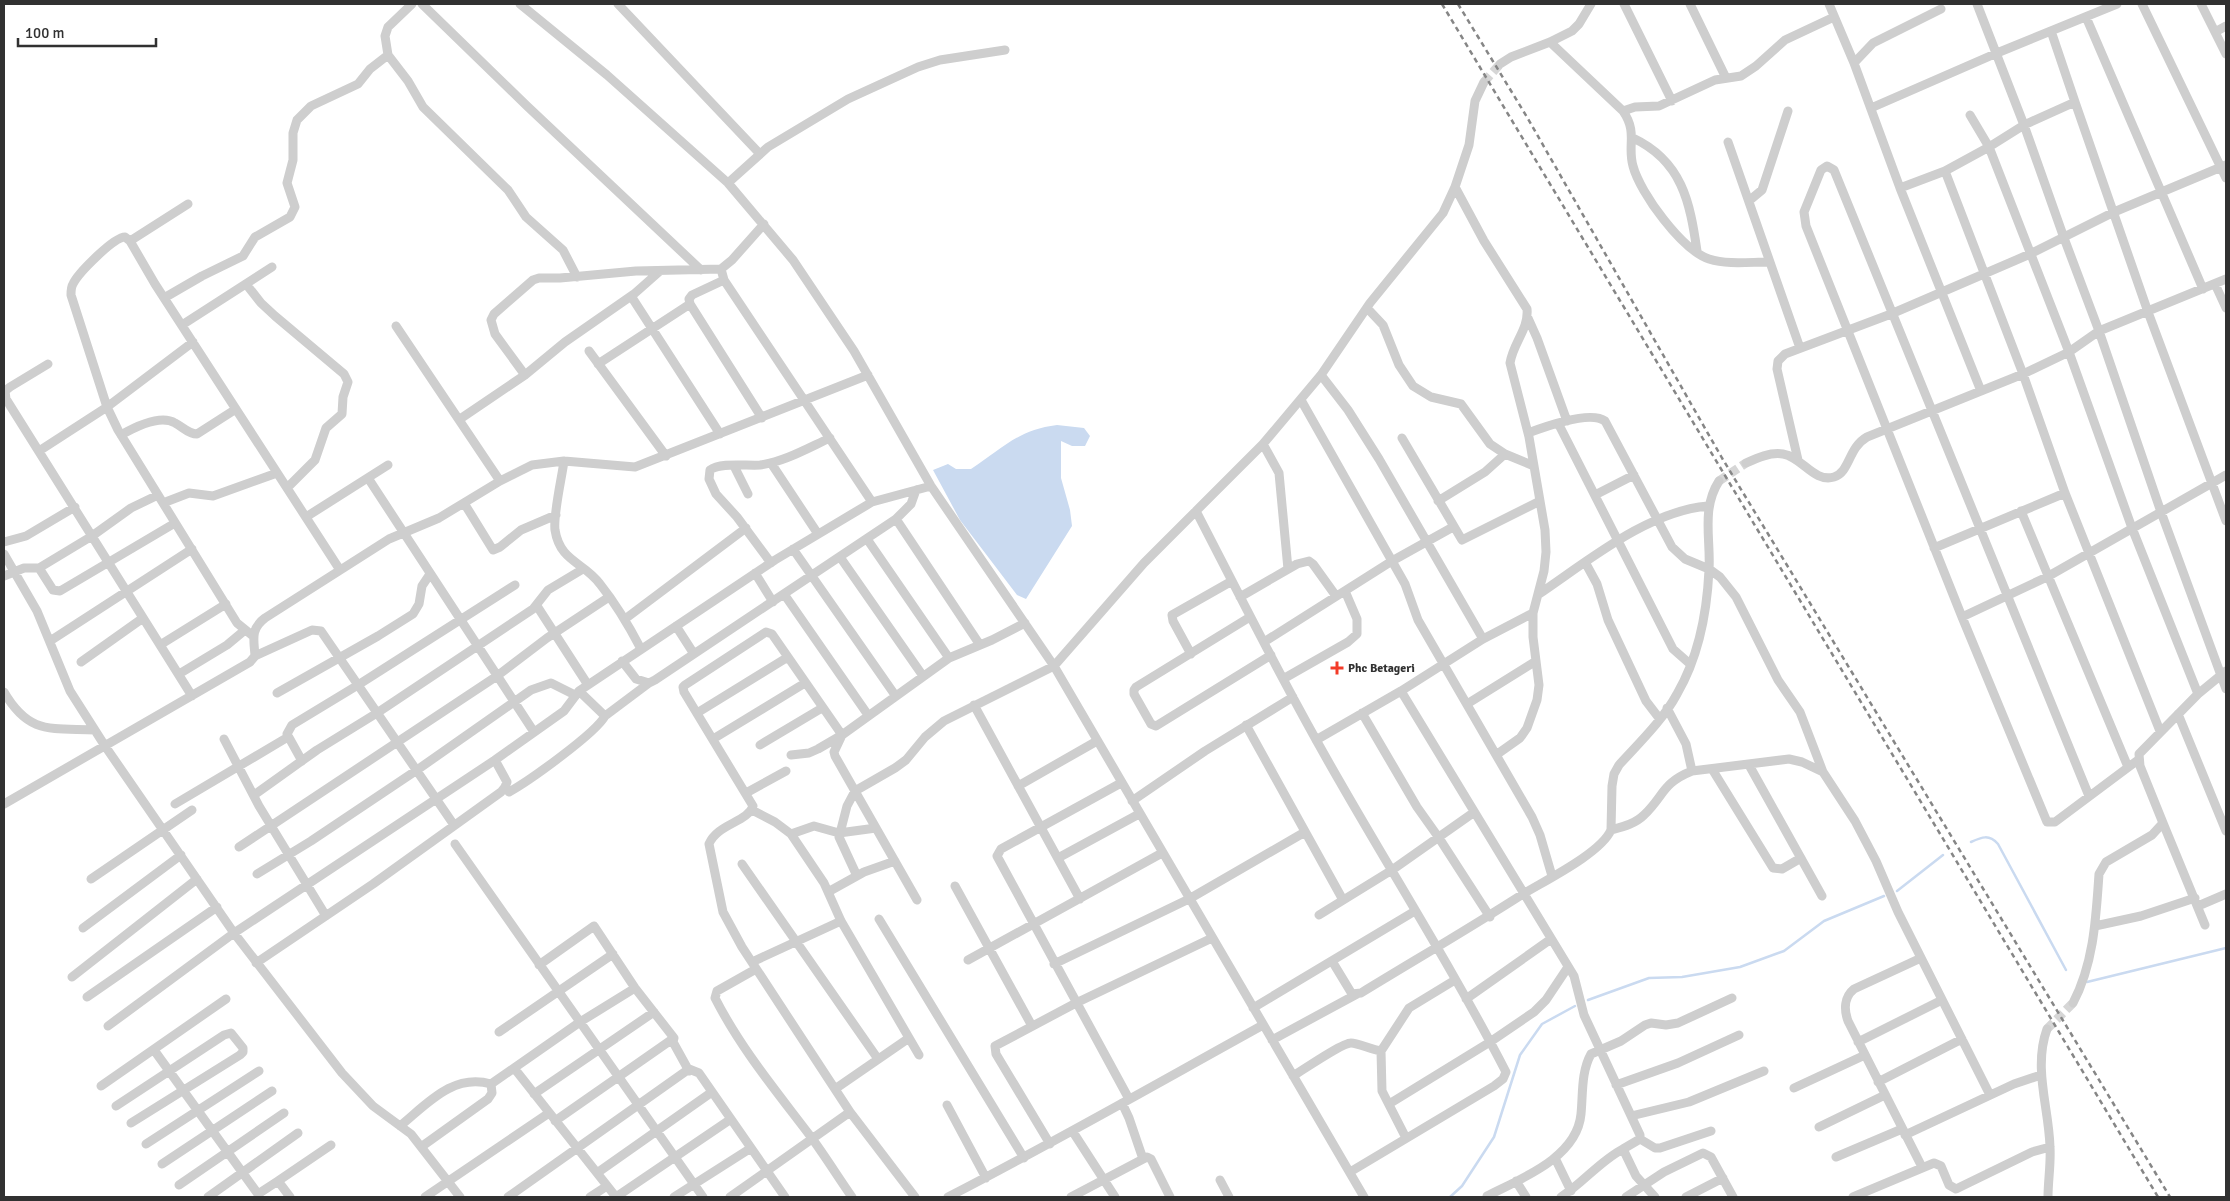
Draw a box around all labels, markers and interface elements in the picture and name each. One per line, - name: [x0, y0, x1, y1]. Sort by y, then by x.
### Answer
- scale bar: [18, 15, 155, 47]
- text: 100 m: [25, 24, 65, 42]
- marker: Phc Betageri: [1330, 661, 1344, 675]
- place label: Phc Betageri: [1348, 661, 1415, 676]

